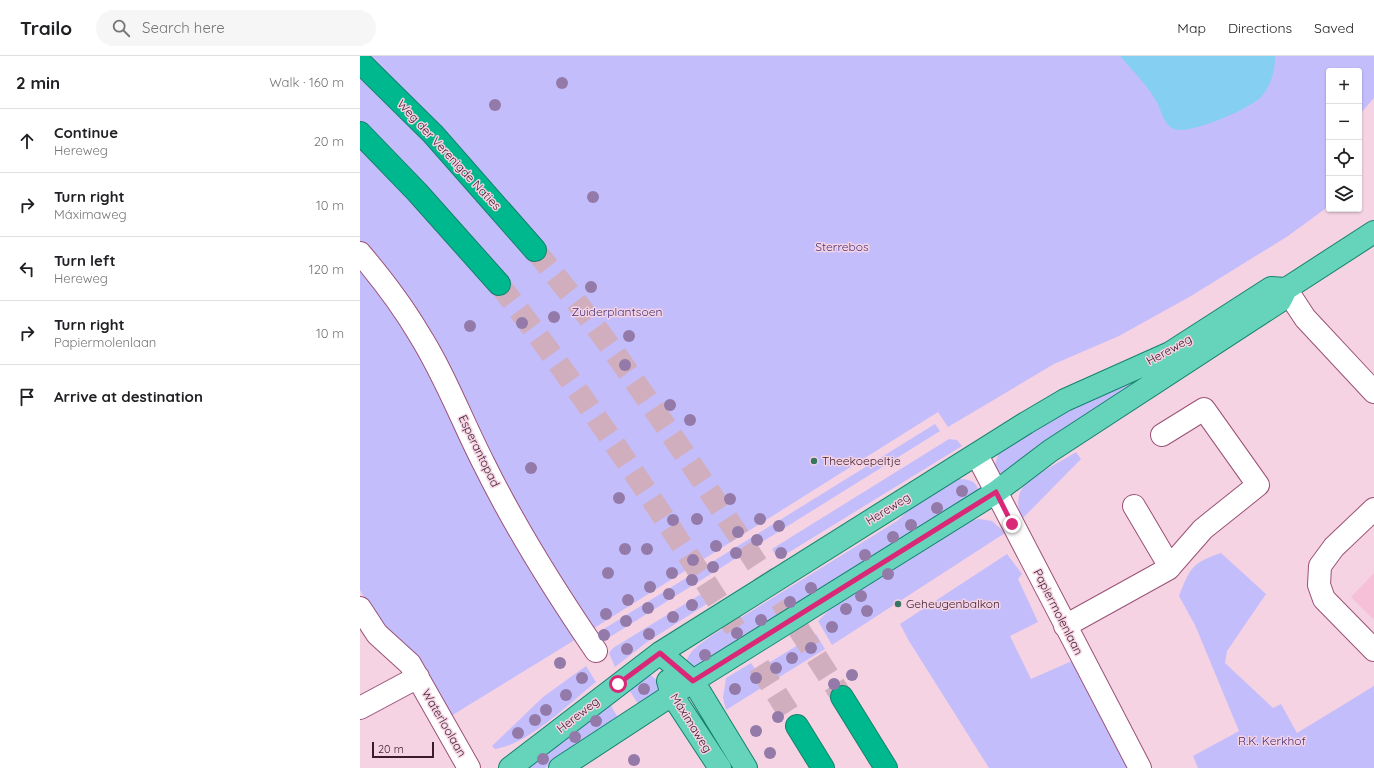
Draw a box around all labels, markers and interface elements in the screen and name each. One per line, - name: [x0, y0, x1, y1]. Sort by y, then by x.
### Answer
- search box: [96, 10, 376, 46]
- text: Trailo: [20, 16, 72, 40]
- icon: search: [110, 17, 132, 39]
- text: Search here: [142, 18, 225, 37]
- text: Map: [1177, 19, 1206, 37]
- text: Directions: [1228, 19, 1292, 37]
- text: Saved: [1314, 19, 1354, 37]
- map controls: [1326, 68, 1362, 212]
- button: +: [1326, 68, 1362, 104]
- text: 2 min: [16, 72, 60, 93]
- text: Walk · 160 m: [269, 74, 344, 90]
- street label: Weg der Verenigde Naties: [394, 96, 505, 213]
- button: −: [1326, 104, 1362, 140]
- text: Continue: [54, 123, 118, 142]
- icon: ahead: [16, 130, 38, 152]
- text: 20 m: [314, 133, 344, 149]
- button: locate: [1326, 140, 1362, 176]
- text: Hereweg: [54, 142, 108, 158]
- button: layers: [1326, 176, 1362, 212]
- text: Turn right: [54, 187, 125, 206]
- icon: right: [16, 194, 38, 216]
- text: 10 m: [316, 197, 344, 213]
- text: Máximaweg: [54, 206, 127, 222]
- park label: Sterrebos: [815, 239, 869, 254]
- text: Turn left: [54, 251, 116, 270]
- icon: left: [16, 258, 38, 280]
- text: 120 m: [309, 261, 344, 277]
- text: Hereweg: [54, 270, 108, 286]
- park label: Zuiderplantsoen: [572, 304, 662, 319]
- text: Turn right: [54, 315, 125, 334]
- icon: right: [16, 322, 38, 344]
- text: 10 m: [316, 325, 344, 341]
- street label: Hereweg: [1143, 331, 1194, 368]
- text: Papiermolenlaan: [54, 334, 156, 350]
- icon: arrive: [16, 386, 38, 408]
- text: Arrive at destination: [54, 387, 203, 406]
- street label: Esperantopad: [456, 412, 503, 489]
- place label: Theekoepeltje: [822, 453, 901, 468]
- marker: Theekoepeltje: [809, 456, 819, 466]
- street label: Hereweg: [863, 489, 913, 528]
- route end: [1003, 515, 1021, 533]
- street label: Papiermolenlaan: [1030, 566, 1087, 657]
- place label: Geheugenbalkon: [906, 596, 1000, 611]
- marker: Geheugenbalkon: [893, 599, 903, 609]
- route start: [609, 675, 627, 693]
- street label: Waterloolaan: [419, 686, 470, 759]
- street label: Máximaweg: [667, 690, 716, 755]
- street label: Hereweg: [553, 693, 602, 736]
- park label: R.K. Kerkhof: [1238, 733, 1307, 748]
- scale bar: [372, 740, 434, 759]
- text: 20 m: [378, 742, 404, 756]

